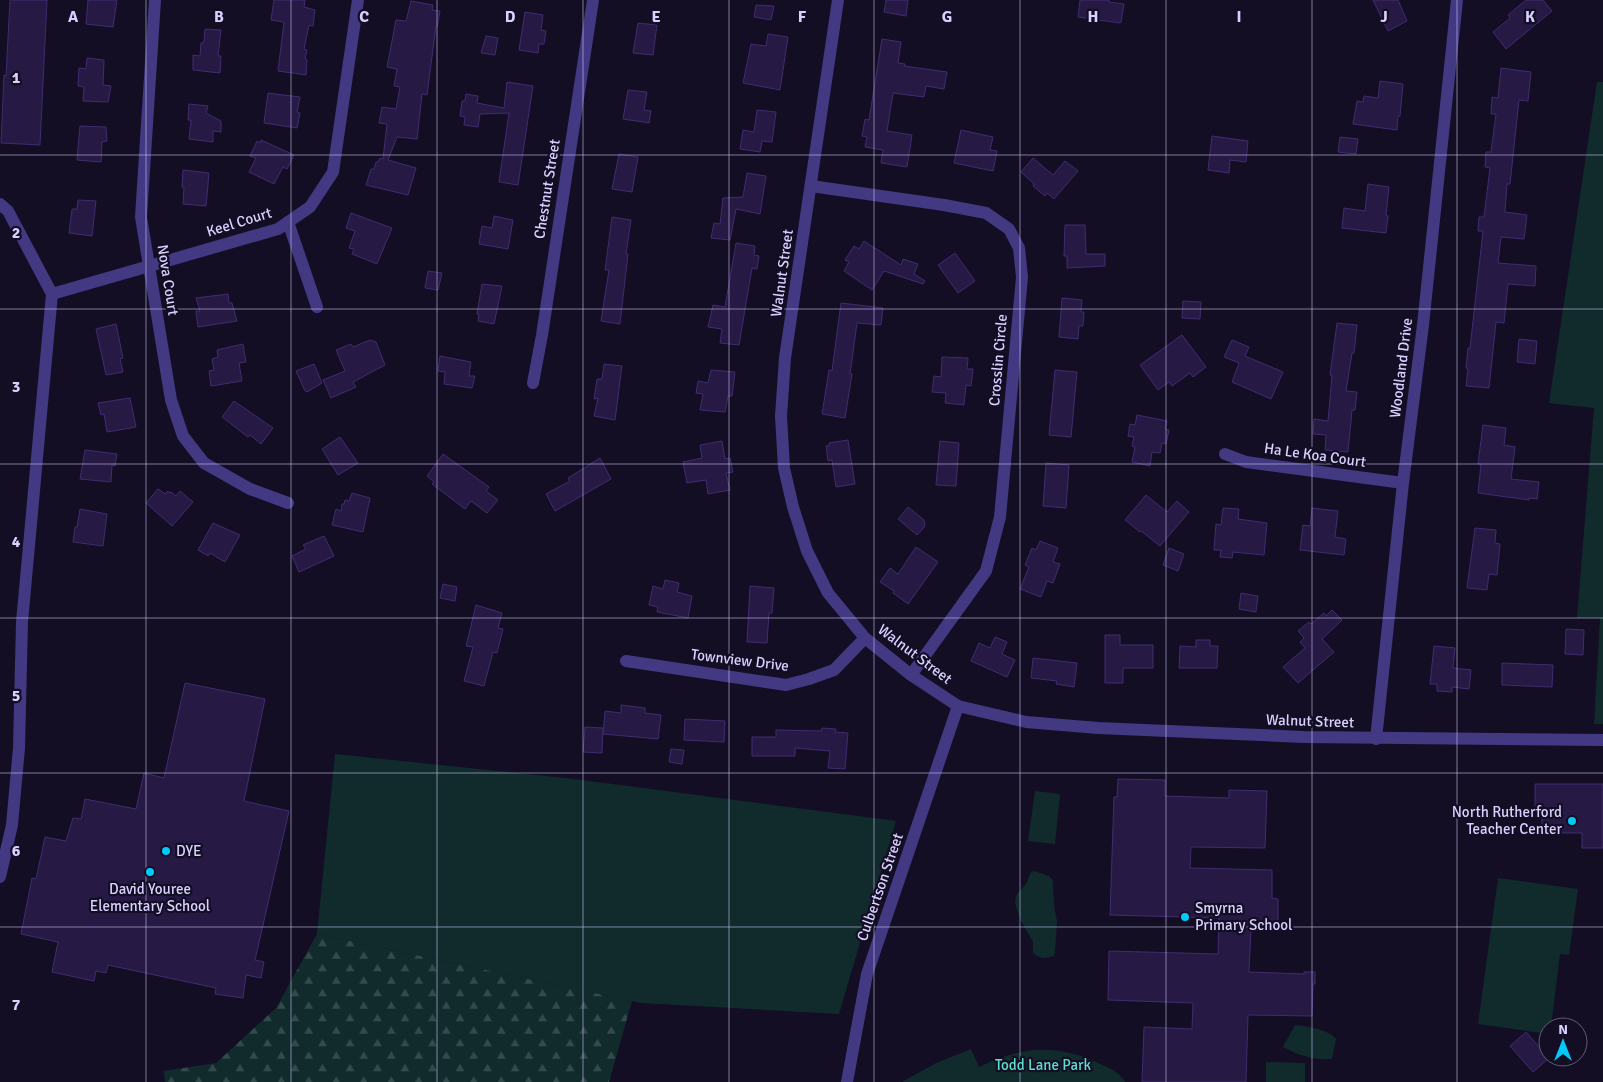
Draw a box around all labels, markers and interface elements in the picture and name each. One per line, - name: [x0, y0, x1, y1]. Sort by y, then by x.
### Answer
- text: A: [68, 7, 79, 27]
- text: B: [214, 7, 224, 27]
- text: C: [359, 7, 369, 27]
- text: D: [505, 7, 516, 27]
- text: E: [651, 7, 661, 27]
- text: F: [798, 7, 807, 27]
- text: G: [942, 7, 952, 27]
- text: H: [1088, 7, 1098, 27]
- text: I: [1236, 7, 1242, 27]
- text: J: [1380, 7, 1388, 27]
- text: K: [1525, 7, 1535, 27]
- text: 1: [12, 68, 21, 88]
- street label: Chestnut Street: [530, 138, 564, 240]
- street label: Keel Court: [204, 204, 274, 240]
- text: 2: [12, 223, 20, 243]
- street label: Walnut Street: [767, 228, 797, 318]
- street label: Nova Court: [154, 243, 182, 317]
- street label: Crosslin Circle: [985, 313, 1011, 407]
- street label: Woodland Drive: [1386, 317, 1416, 419]
- text: 3: [12, 377, 20, 397]
- street label: Ha Le Koa Court: [1263, 439, 1367, 471]
- text: 4: [12, 532, 21, 552]
- street label: Walnut Street: [874, 620, 956, 688]
- street label: Townview Drive: [690, 645, 790, 675]
- text: 5: [12, 686, 20, 706]
- street label: Walnut Street: [1266, 710, 1354, 732]
- place label: North Rutherford Teacher Center: [1452, 803, 1562, 838]
- marker: North Rutherford Teacher Center: [1566, 815, 1578, 827]
- street label: Culbertson Street: [853, 831, 907, 943]
- text: 6: [12, 841, 21, 861]
- place label: DYE: [176, 842, 202, 860]
- marker: DYE: [160, 845, 172, 857]
- marker: David Youree Elementary School: [144, 866, 156, 878]
- place label: David Youree Elementary School: [90, 880, 210, 915]
- place label: Smyrna Primary School: [1195, 899, 1292, 934]
- marker: Smyrna Primary School: [1179, 911, 1191, 923]
- text: 7: [12, 995, 21, 1015]
- north arrow: [1538, 1017, 1588, 1067]
- text: N: [1558, 1021, 1568, 1038]
- park label: Todd Lane Park: [995, 1056, 1092, 1074]

